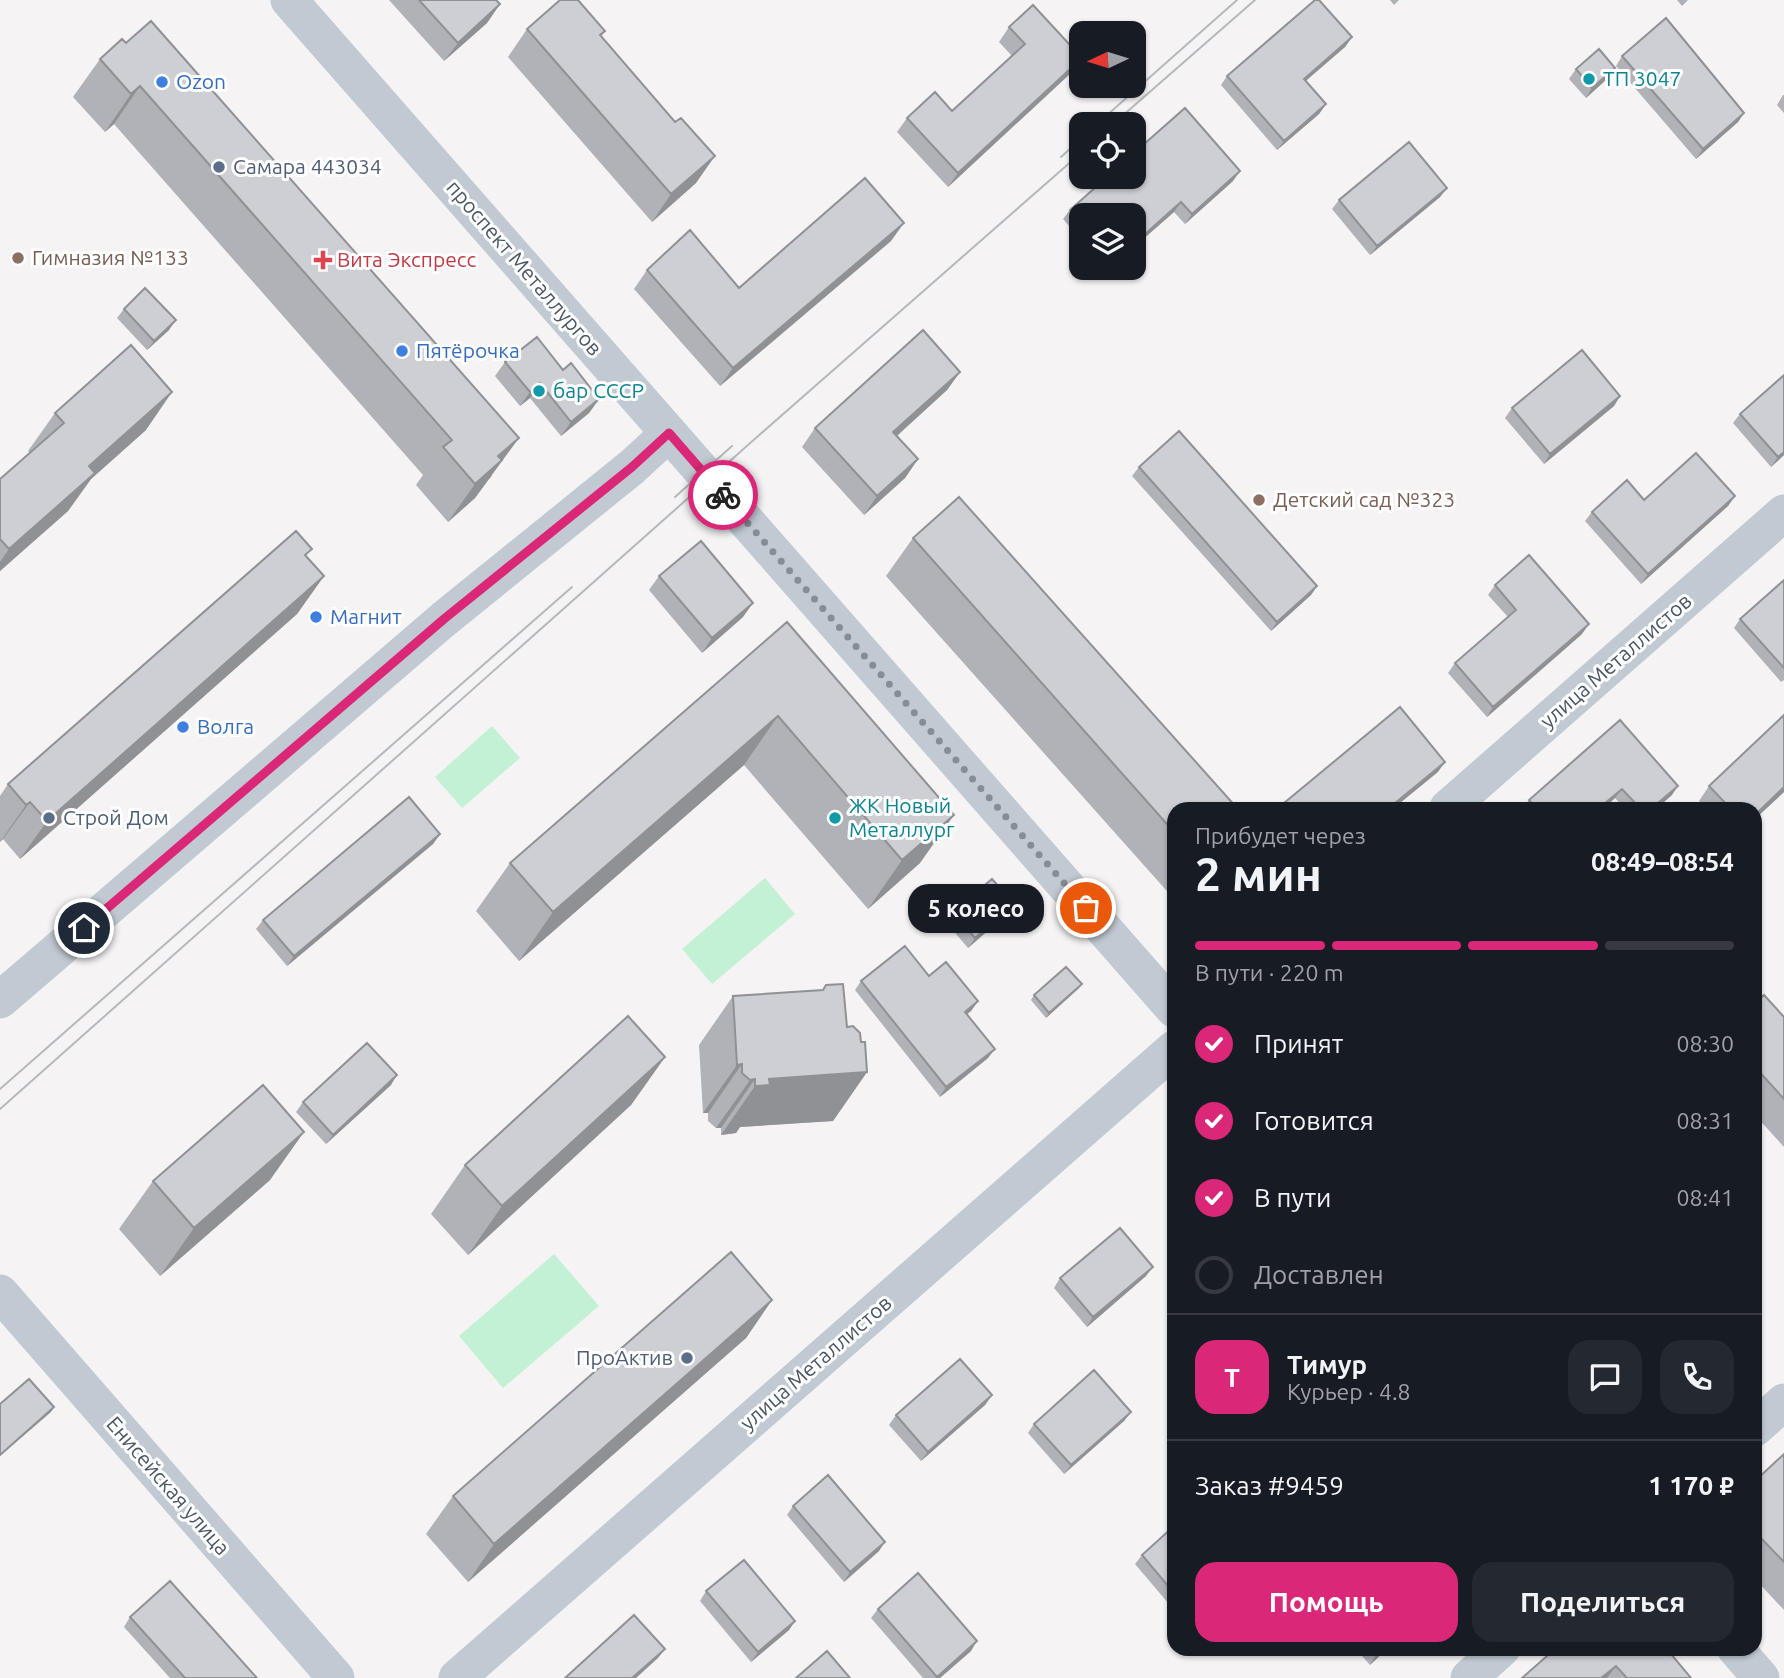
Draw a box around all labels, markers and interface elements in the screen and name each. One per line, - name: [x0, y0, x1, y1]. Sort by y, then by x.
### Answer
- north arrow: [1069, 21, 1146, 98]
- map controls: [1069, 21, 1146, 280]
- place label: ТП 3047: [1603, 66, 1681, 90]
- place label: Ozon: [176, 69, 226, 93]
- marker: ТП 3047: [1581, 71, 1597, 87]
- marker: Ozon: [154, 74, 170, 90]
- button: locate: [1069, 112, 1146, 189]
- place label: Самара 443034: [233, 154, 382, 178]
- marker: Самара 443034: [211, 159, 227, 175]
- street label: проспект Металлургов: [442, 175, 607, 360]
- button: layers: [1069, 203, 1146, 280]
- place label: Гимназия №133: [32, 245, 189, 269]
- place label: Вита Экспресс: [337, 247, 477, 271]
- marker: Гимназия №133: [10, 250, 26, 266]
- marker: Вита Экспресс: [315, 252, 331, 268]
- place label: Пятёрочка: [416, 338, 520, 362]
- marker: Пятёрочка: [394, 343, 410, 359]
- place label: бар СССР: [553, 378, 644, 402]
- marker: бар СССР: [531, 383, 547, 399]
- courier: [688, 460, 758, 530]
- icon: bike: [704, 476, 742, 514]
- place label: Детский сад №323: [1273, 487, 1455, 511]
- marker: Детский сад №323: [1251, 492, 1267, 508]
- street label: улица Металлистов: [1535, 588, 1696, 732]
- place label: Магнит: [330, 604, 402, 628]
- marker: Магнит: [308, 609, 324, 625]
- place label: Волга: [197, 714, 254, 738]
- marker: Волга: [175, 719, 191, 735]
- place label: ЖК Новый Металлург: [849, 793, 955, 841]
- place label: Строй Дом: [63, 805, 169, 829]
- marker: Строй Дом: [41, 810, 57, 826]
- marker: ЖК Новый Металлург: [827, 810, 843, 826]
- text: Прибудет через: [1195, 823, 1366, 848]
- text: 08:49–08:54: [1591, 847, 1734, 876]
- text: 2 мин: [1195, 848, 1322, 900]
- pin: [1056, 878, 1116, 938]
- callout: 5 колесо: [908, 884, 1044, 932]
- icon: bag: [1067, 889, 1105, 927]
- text: 5 колесо: [928, 896, 1024, 921]
- pin: [54, 898, 114, 958]
- icon: home: [65, 909, 103, 947]
- text: В пути · 220 m: [1195, 960, 1344, 985]
- icon: check: [1195, 1025, 1233, 1063]
- text: Принят: [1254, 1029, 1343, 1058]
- text: 08:30: [1676, 1031, 1734, 1056]
- icon: check: [1195, 1102, 1233, 1140]
- text: Готовится: [1254, 1106, 1374, 1135]
- text: 08:31: [1676, 1108, 1734, 1133]
- icon: check: [1195, 1179, 1233, 1217]
- text: В пути: [1254, 1183, 1331, 1212]
- text: 08:41: [1676, 1185, 1734, 1210]
- text: Доставлен: [1254, 1260, 1384, 1289]
- street label: улица Металлистов: [735, 1290, 896, 1434]
- button: chat: [1568, 1340, 1642, 1414]
- button: phone: [1660, 1340, 1734, 1414]
- place label: ПроАктив: [576, 1345, 673, 1369]
- marker: ПроАктив: [679, 1350, 695, 1366]
- text: Тимур: [1287, 1350, 1367, 1379]
- text: Т: [1224, 1363, 1240, 1392]
- text: Курьер · 4.8: [1287, 1379, 1411, 1404]
- street label: Енисейская улица: [102, 1411, 235, 1559]
- text: Заказ #9459: [1195, 1471, 1344, 1500]
- text: 1 170 ₽: [1648, 1471, 1734, 1500]
- button: Помощь: [1195, 1562, 1458, 1642]
- button: Поделиться: [1472, 1562, 1734, 1642]

